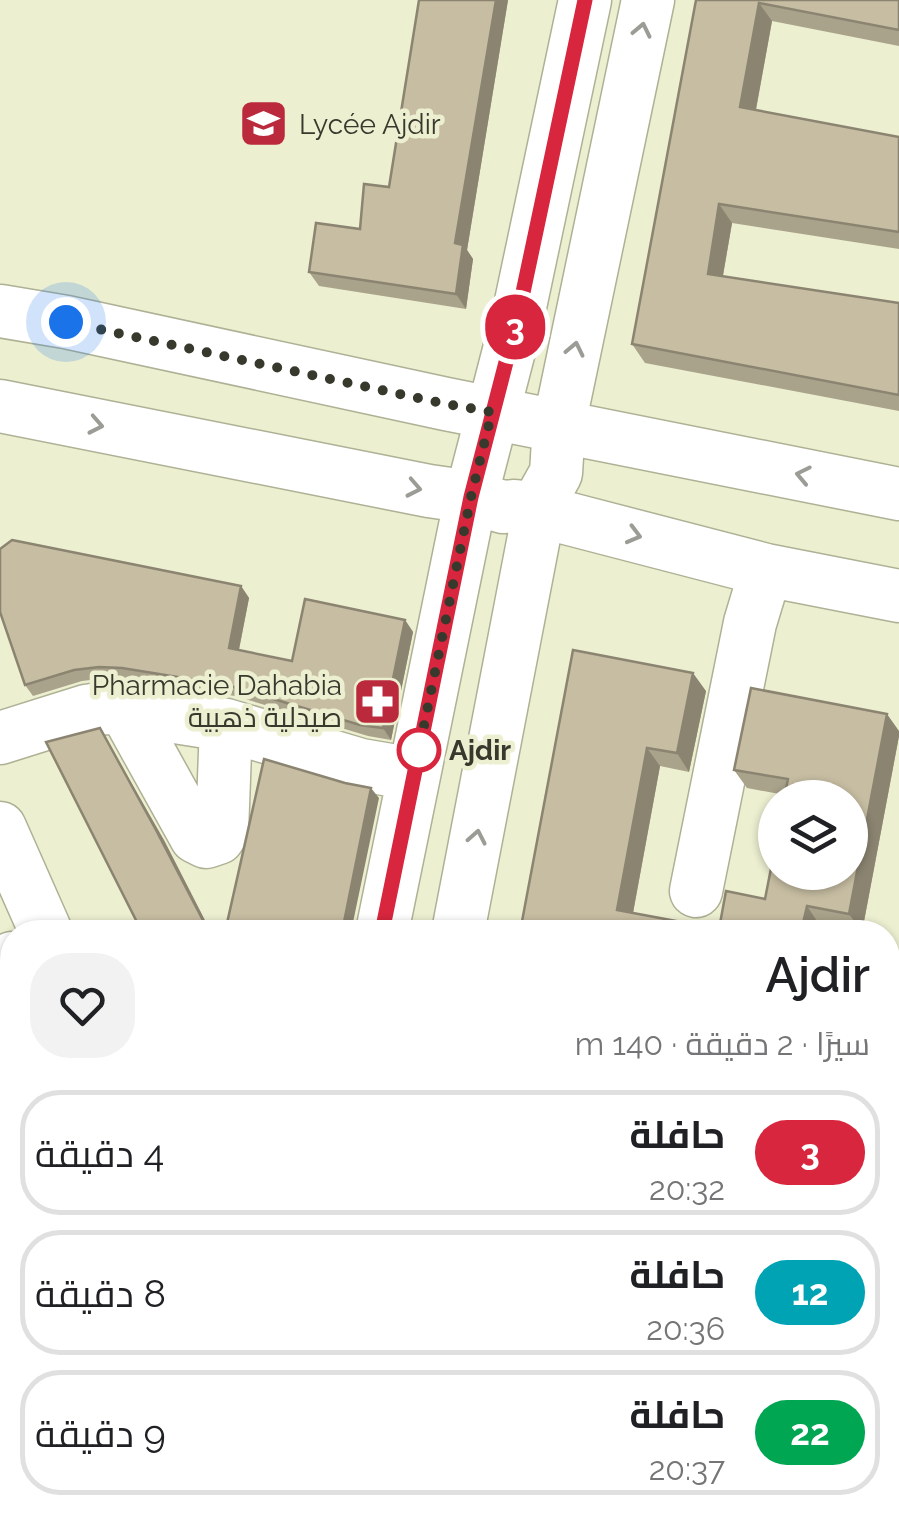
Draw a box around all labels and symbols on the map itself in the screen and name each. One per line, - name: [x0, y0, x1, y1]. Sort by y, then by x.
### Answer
- one-way arrow: [630, 22, 651, 39]
- school or university icon: Lycée Ajdir: [238, 98, 290, 150]
- place label: Lycée Ajdir: [299, 108, 441, 141]
- line badge: 3: [482, 294, 548, 360]
- your location: [41, 297, 91, 347]
- one-way arrow: [564, 341, 585, 358]
- one-way arrow: [87, 413, 104, 434]
- one-way arrow: [795, 466, 812, 487]
- one-way arrow: [406, 477, 423, 498]
- one-way arrow: [625, 524, 642, 545]
- place label: Pharmacie Dahabia صيدلية ذهبية: [92, 669, 342, 734]
- pharmacy icon: Pharmacie Dahabia صيدلية ذهبية: [351, 675, 403, 727]
- marker: Ajdir: [398, 729, 440, 771]
- place label: Ajdir: [449, 734, 511, 767]
- one-way arrow: [466, 829, 487, 845]

